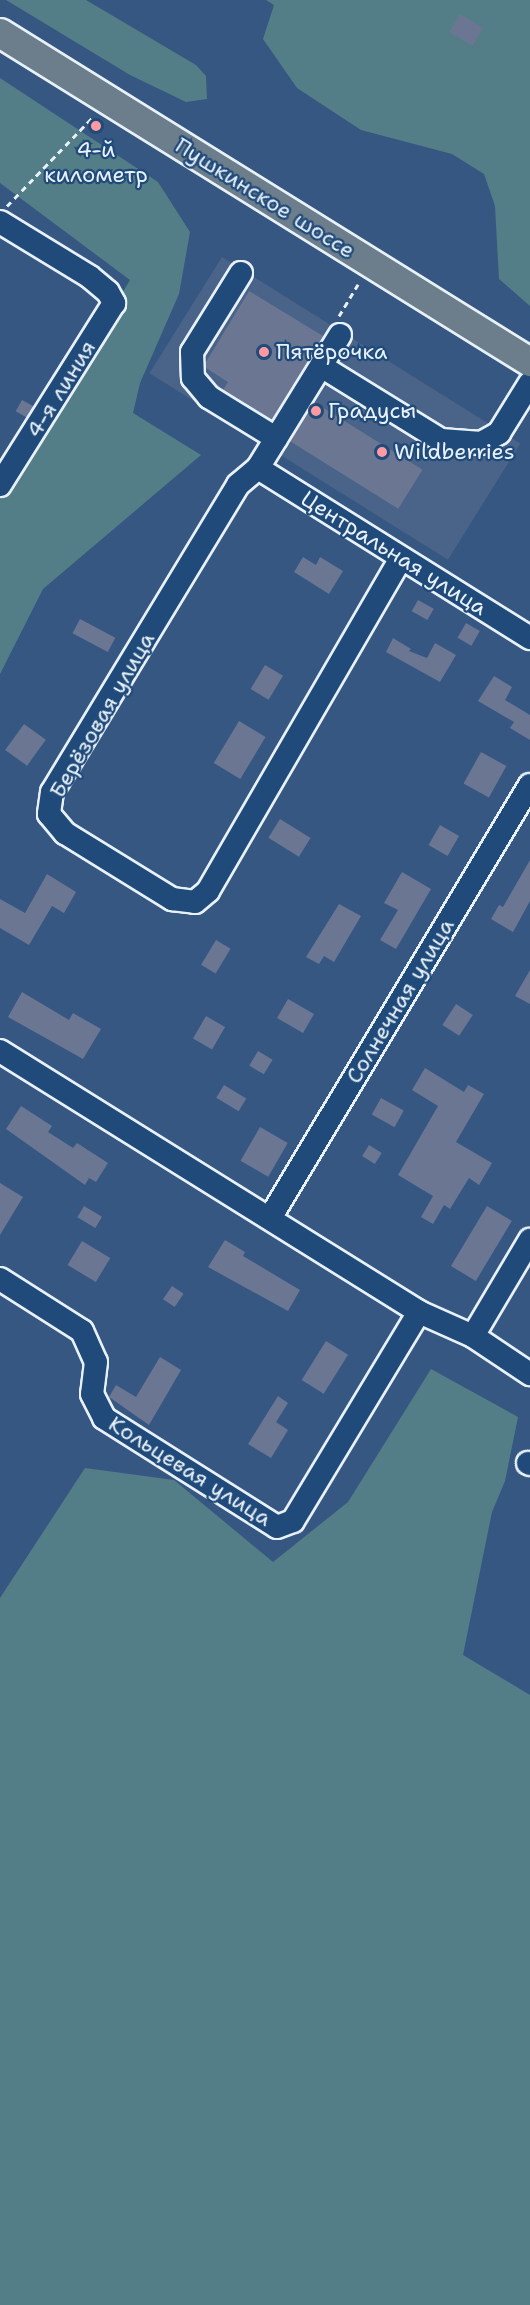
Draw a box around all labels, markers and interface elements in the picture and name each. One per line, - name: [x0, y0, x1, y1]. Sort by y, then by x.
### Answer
- marker: 4-й километр: [89, 119, 103, 133]
- street label: Пушкинское шоссе: [170, 132, 360, 264]
- place label: 4-й километр: [44, 136, 148, 188]
- street label: 4-я линия: [21, 335, 101, 443]
- place label: Пятёрочка: [276, 339, 387, 365]
- marker: Пятёрочка: [257, 345, 271, 359]
- place label: Градусы: [328, 398, 416, 424]
- marker: Градусы: [309, 404, 323, 418]
- place label: Wildberries: [394, 439, 515, 465]
- marker: Wildberries: [375, 445, 389, 459]
- street label: Центральная улица: [296, 485, 492, 621]
- street label: Берёзовая улица: [44, 628, 160, 802]
- street label: Солнечная улица: [340, 914, 460, 1088]
- street label: Кольцевая улица: [104, 1410, 276, 1532]

